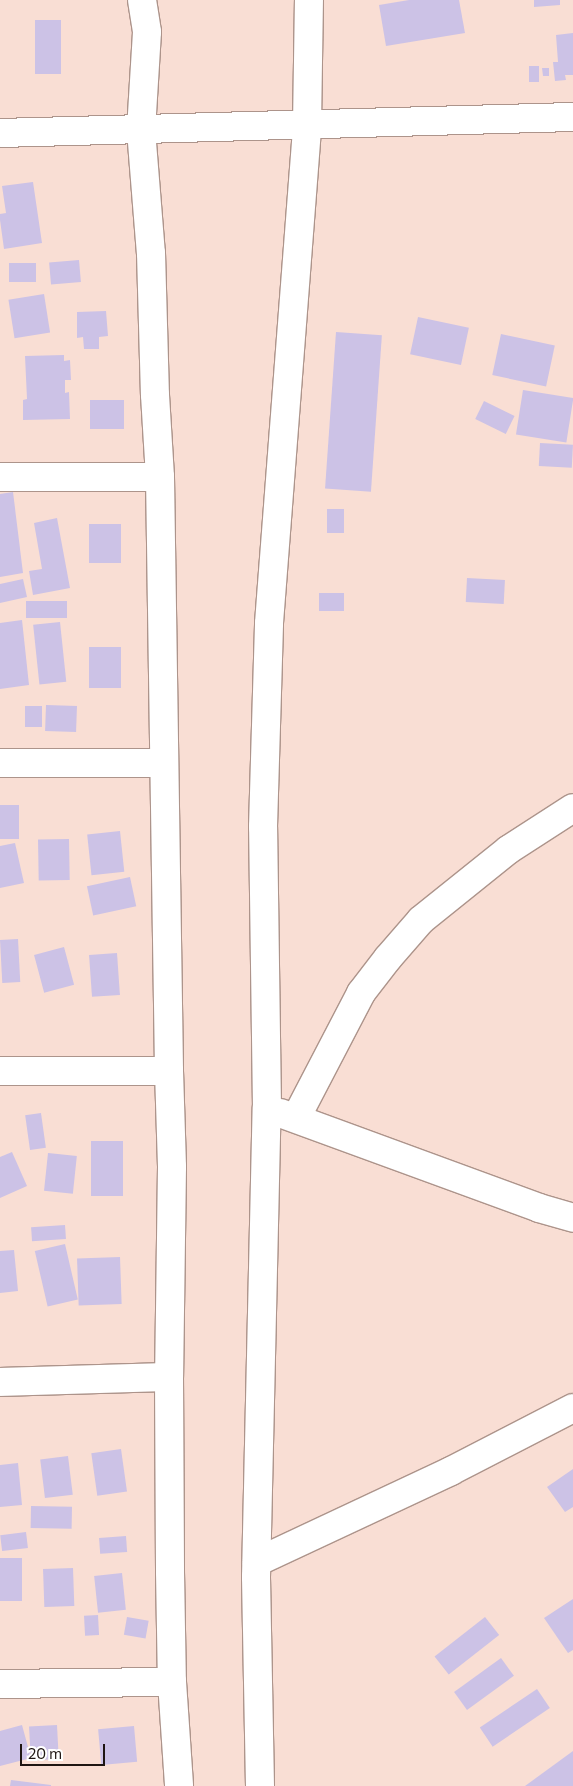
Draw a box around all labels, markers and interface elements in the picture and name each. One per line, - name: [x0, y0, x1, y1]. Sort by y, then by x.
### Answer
- scale bar: [22, 1734, 108, 1766]
- text: 20 m: [28, 1744, 62, 1762]

